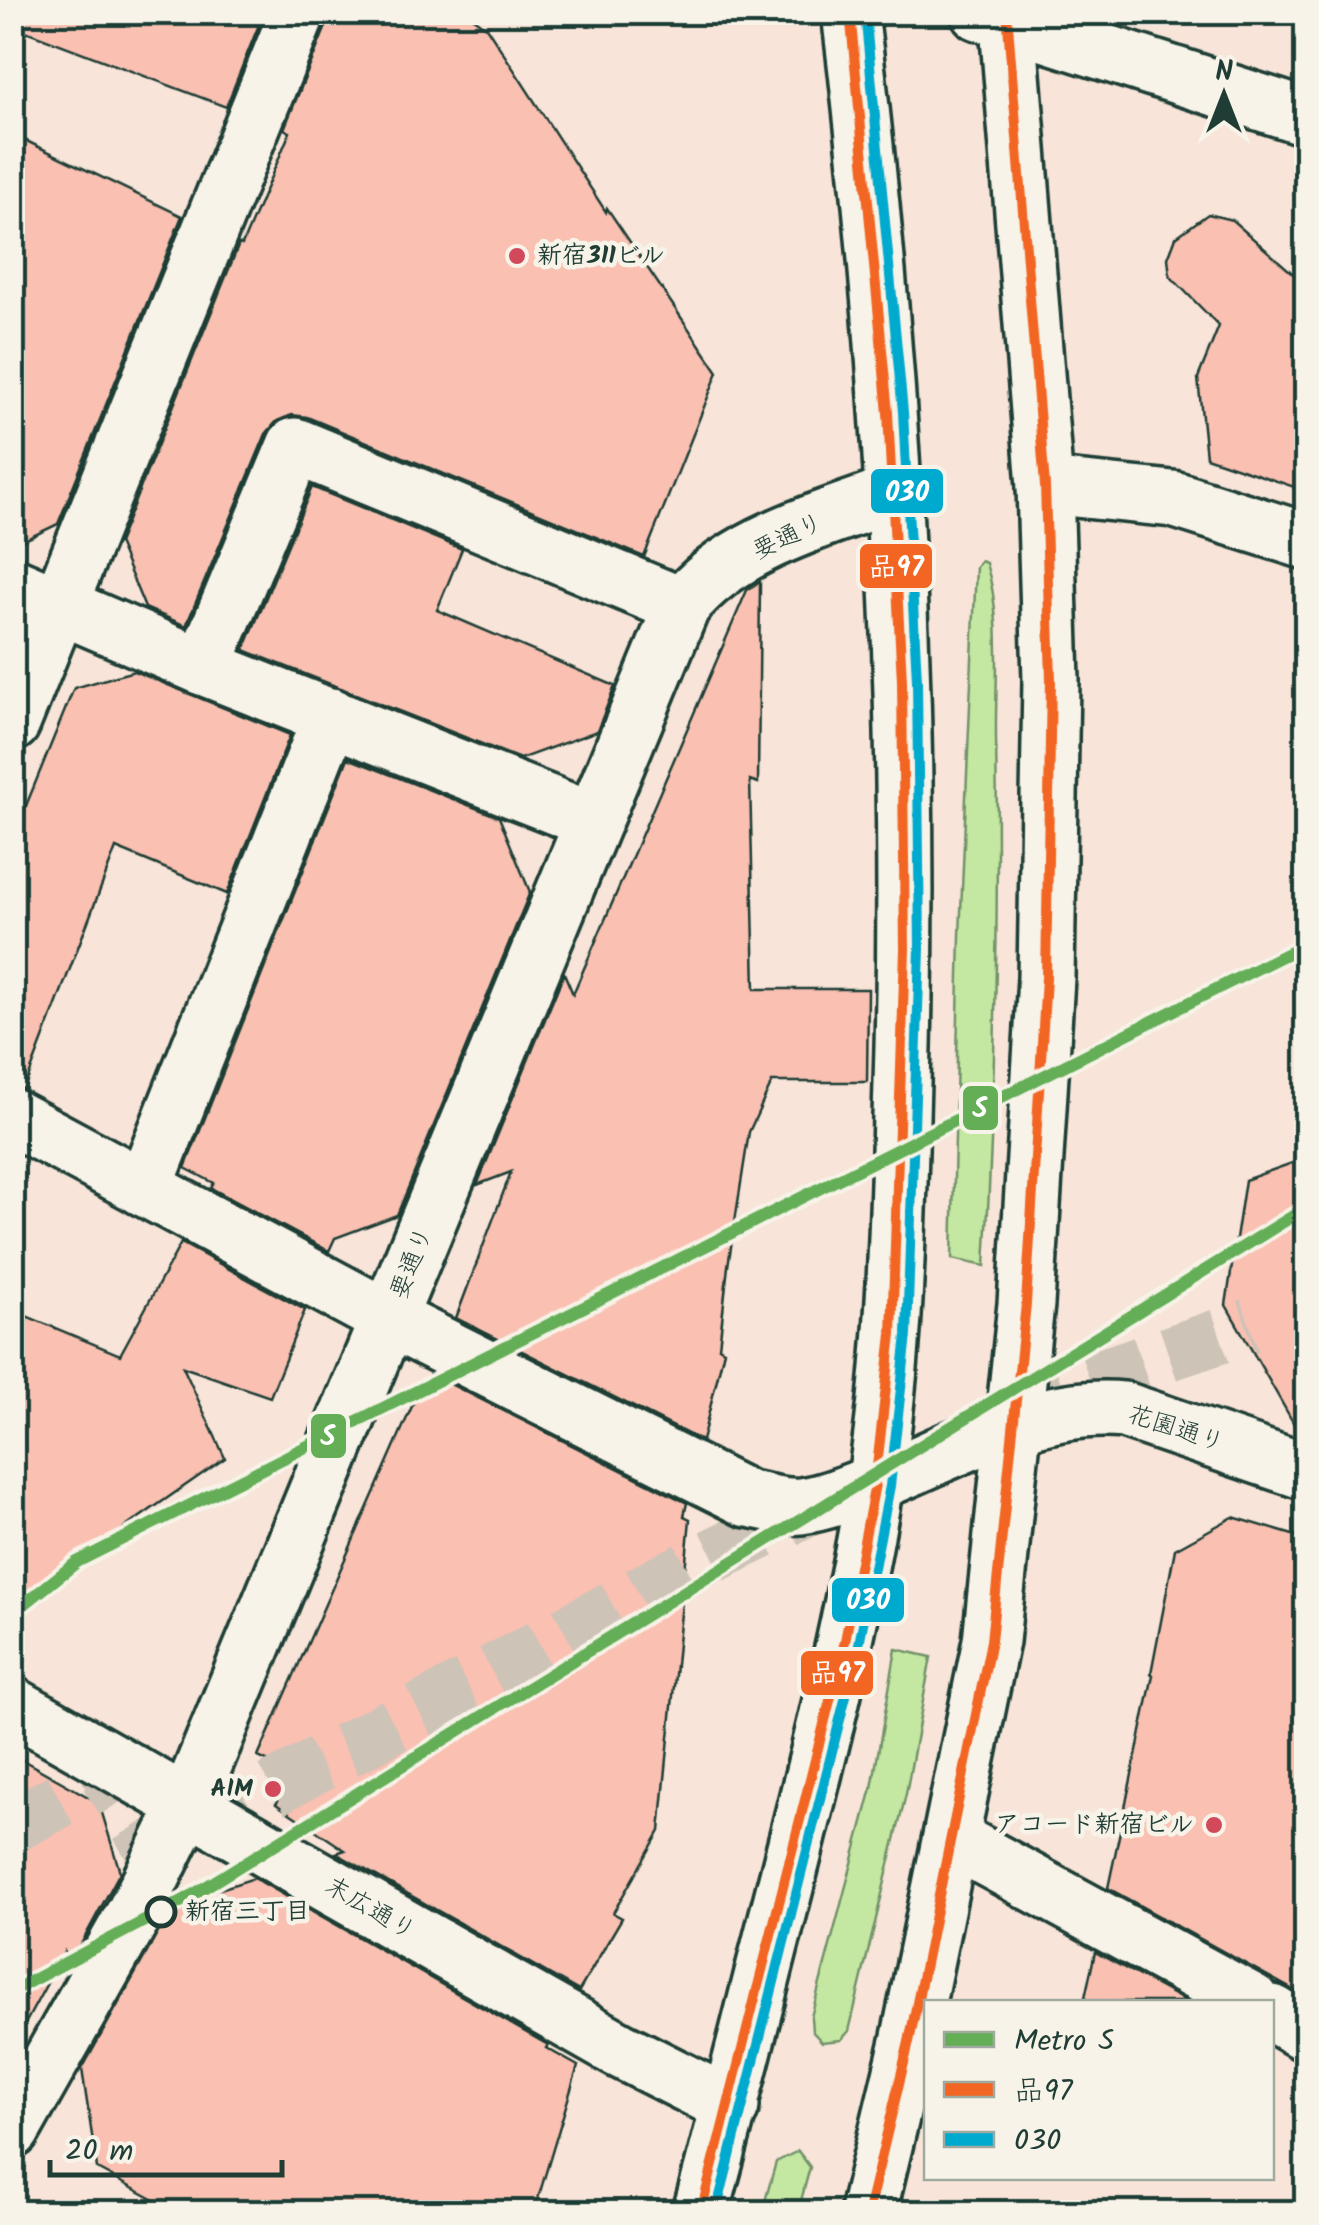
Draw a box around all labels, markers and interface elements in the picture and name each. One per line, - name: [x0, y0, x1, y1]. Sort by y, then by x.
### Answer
- north arrow: [1174, 45, 1274, 145]
- text: N: [1215, 50, 1233, 95]
- place label: 新宿311ビル: [537, 236, 665, 276]
- marker: 新宿311ビル: [506, 245, 528, 267]
- line badge: 030: [869, 467, 945, 515]
- text: 030: [885, 471, 930, 516]
- street label: 要通り: [746, 503, 830, 571]
- line badge: 品97: [858, 542, 934, 590]
- text: 品97: [868, 546, 924, 591]
- line badge: S: [961, 1084, 1000, 1132]
- text: S: [972, 1087, 988, 1132]
- street label: 要通り: [379, 1221, 445, 1305]
- street label: 花園通り: [1122, 1395, 1230, 1463]
- line badge: S: [309, 1412, 348, 1460]
- text: S: [320, 1415, 336, 1460]
- line badge: 030: [830, 1576, 906, 1624]
- text: 030: [846, 1579, 891, 1624]
- line badge: 品97: [799, 1649, 875, 1697]
- text: 品97: [809, 1652, 865, 1697]
- place label: AIM: [211, 1769, 253, 1809]
- marker: AIM: [262, 1778, 284, 1800]
- place label: アコード新宿ビル: [994, 1805, 1194, 1845]
- marker: アコード新宿ビル: [1203, 1814, 1225, 1836]
- street label: 末広通り: [317, 1867, 423, 1951]
- place label: 新宿三丁目: [185, 1892, 310, 1932]
- marker: 新宿三丁目: [146, 1897, 176, 1927]
- legend: [924, 2000, 1274, 2180]
- text: Metro S: [1014, 2018, 1114, 2066]
- text: 品97: [1014, 2068, 1074, 2116]
- scale bar: [50, 2115, 282, 2177]
- text: 030: [1014, 2118, 1061, 2166]
- text: 20 m: [65, 2128, 133, 2176]

